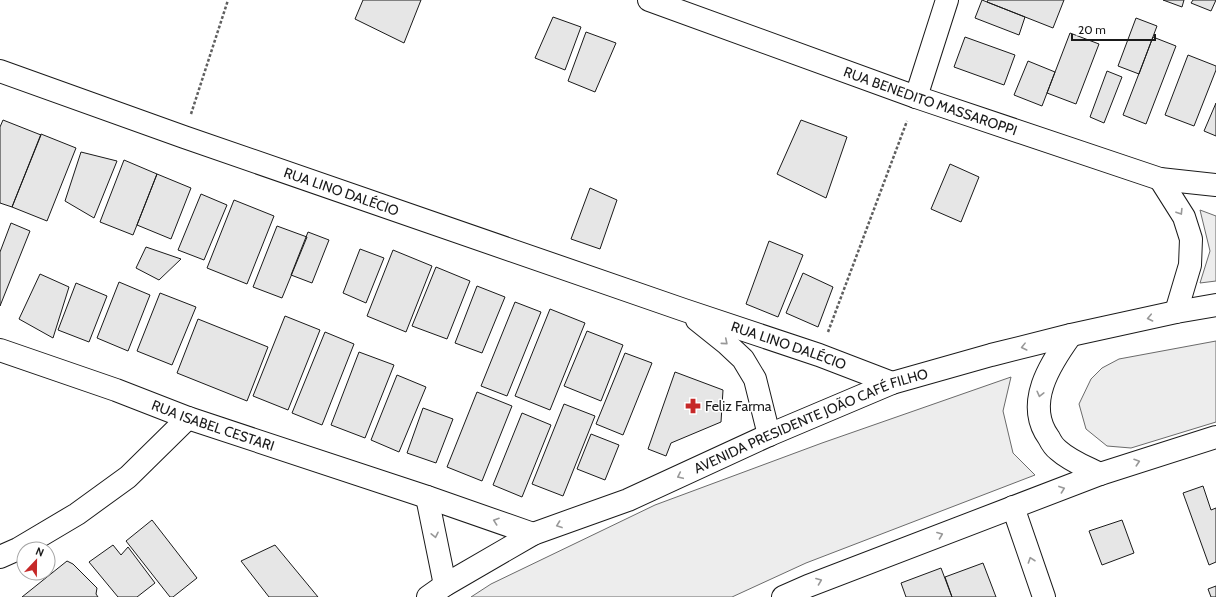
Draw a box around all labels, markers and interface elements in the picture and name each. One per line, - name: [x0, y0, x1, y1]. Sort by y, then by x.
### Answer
- scale bar: [1072, 16, 1155, 42]
- text: 20 m: [1078, 22, 1106, 37]
- street label: RUA BENEDITO MASSAROPPI: [841, 62, 1020, 139]
- street label: RUA LINO DALÉCIO: [281, 163, 402, 220]
- one-way arrow: [1176, 207, 1183, 214]
- one-way arrow: [1147, 313, 1153, 321]
- street label: RUA LINO DALÉCIO: [729, 317, 849, 374]
- one-way arrow: [721, 338, 728, 345]
- one-way arrow: [1020, 342, 1027, 351]
- street label: AVENIDA PRESIDENTE JOÃO CAFÉ FILHO: [691, 364, 930, 477]
- one-way arrow: [1037, 391, 1045, 397]
- street label: RUA ISABEL CESTARI: [149, 396, 277, 455]
- pharmacy icon: Feliz Farma: [684, 397, 702, 415]
- place label: Feliz Farma: [705, 397, 772, 415]
- one-way arrow: [1134, 459, 1141, 467]
- one-way arrow: [677, 471, 684, 479]
- one-way arrow: [1058, 485, 1065, 493]
- one-way arrow: [492, 518, 499, 526]
- one-way arrow: [556, 520, 563, 528]
- one-way arrow: [937, 531, 944, 539]
- one-way arrow: [430, 532, 438, 538]
- north arrow: [16, 541, 56, 581]
- text: N: [34, 544, 46, 560]
- one-way arrow: [1028, 557, 1036, 564]
- one-way arrow: [815, 578, 822, 586]

